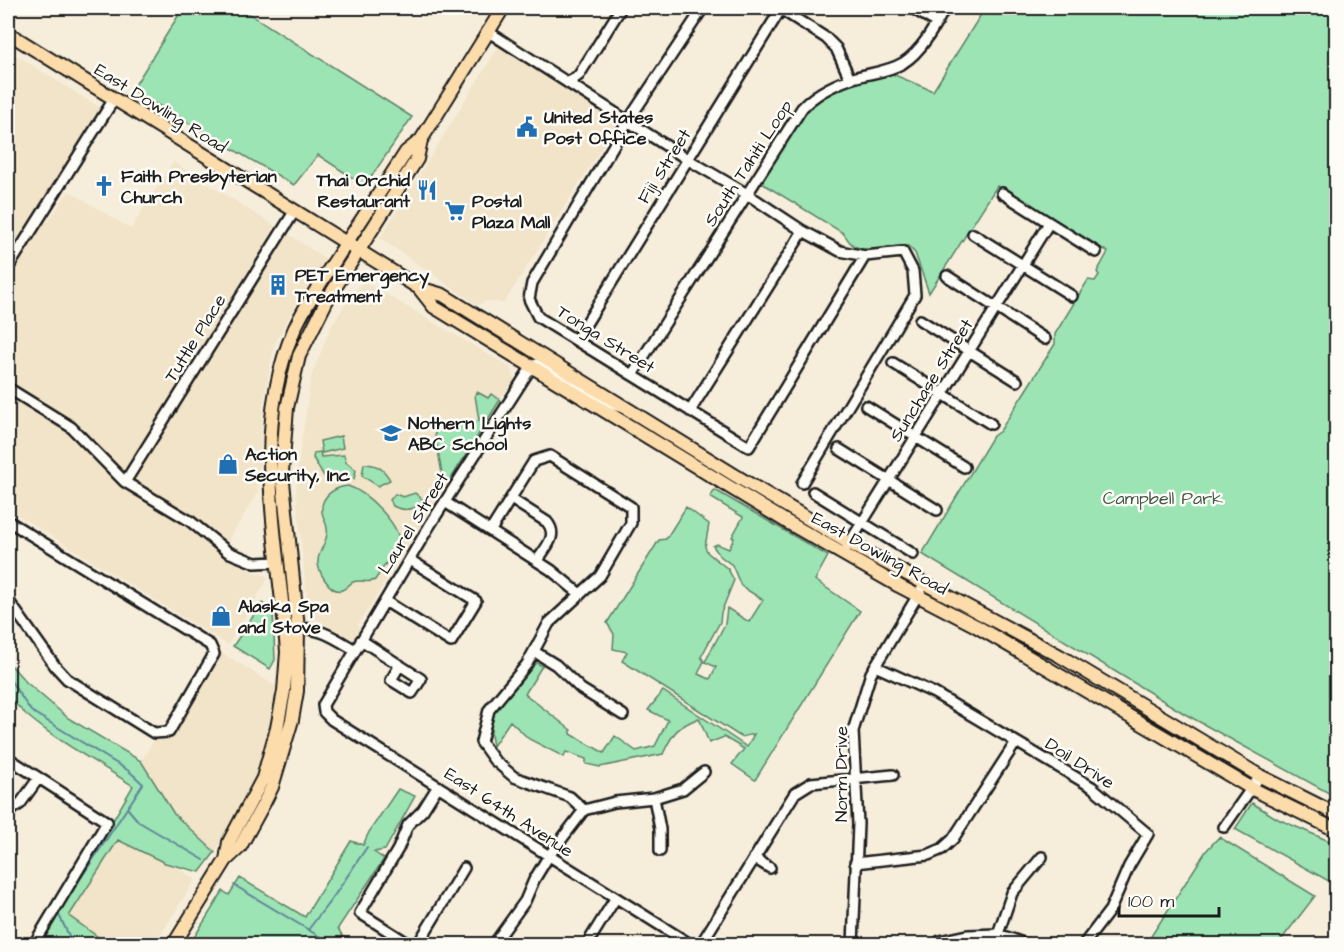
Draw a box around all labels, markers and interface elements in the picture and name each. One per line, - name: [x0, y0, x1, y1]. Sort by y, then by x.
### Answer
- street label: East Dowling Road: [89, 58, 232, 160]
- street label: South Tahiti Loop: [698, 95, 799, 231]
- place label: United States Post Office: [544, 105, 653, 151]
- public building icon: United States Post Office: [515, 115, 539, 139]
- street label: Fiji Street: [632, 123, 698, 208]
- place label: Faith Presbyterian Church: [121, 164, 277, 210]
- place label: Thai Orchid Restaurant: [316, 168, 411, 214]
- church icon: Faith Presbyterian Church: [92, 174, 116, 198]
- restaurant icon: Thai Orchid Restaurant: [415, 178, 439, 202]
- place label: Postal Plaza Mall: [472, 189, 551, 235]
- supermarket icon: Postal Plaza Mall: [443, 199, 467, 223]
- place label: PET Emergency Treatment: [294, 263, 429, 309]
- building icon: PET Emergency Treatment: [266, 273, 290, 297]
- street label: Tuttle Place: [159, 289, 232, 387]
- street label: Tonga Street: [551, 299, 660, 381]
- street label: Sunchase Street: [884, 313, 980, 447]
- place label: Nothern Lights ABC School: [408, 411, 531, 457]
- school or university icon: Nothern Lights ABC School: [379, 421, 403, 445]
- place label: Action Security, Inc: [244, 442, 351, 489]
- shop icon: Action Security, Inc: [216, 452, 240, 476]
- street label: Laurel Street: [372, 467, 455, 579]
- park label: Campbell Park: [1103, 486, 1223, 511]
- street label: East Dowling Road: [807, 506, 952, 602]
- place label: Alaska Spa and Stove: [237, 594, 330, 640]
- shop icon: Alaska Spa and Stove: [209, 604, 233, 628]
- street label: Norm Drive: [829, 726, 854, 822]
- street label: Doil Drive: [1040, 732, 1119, 795]
- street label: East 64th Avenue: [440, 761, 578, 864]
- scale bar: [1119, 880, 1220, 918]
- text: 100 m: [1128, 889, 1174, 914]

